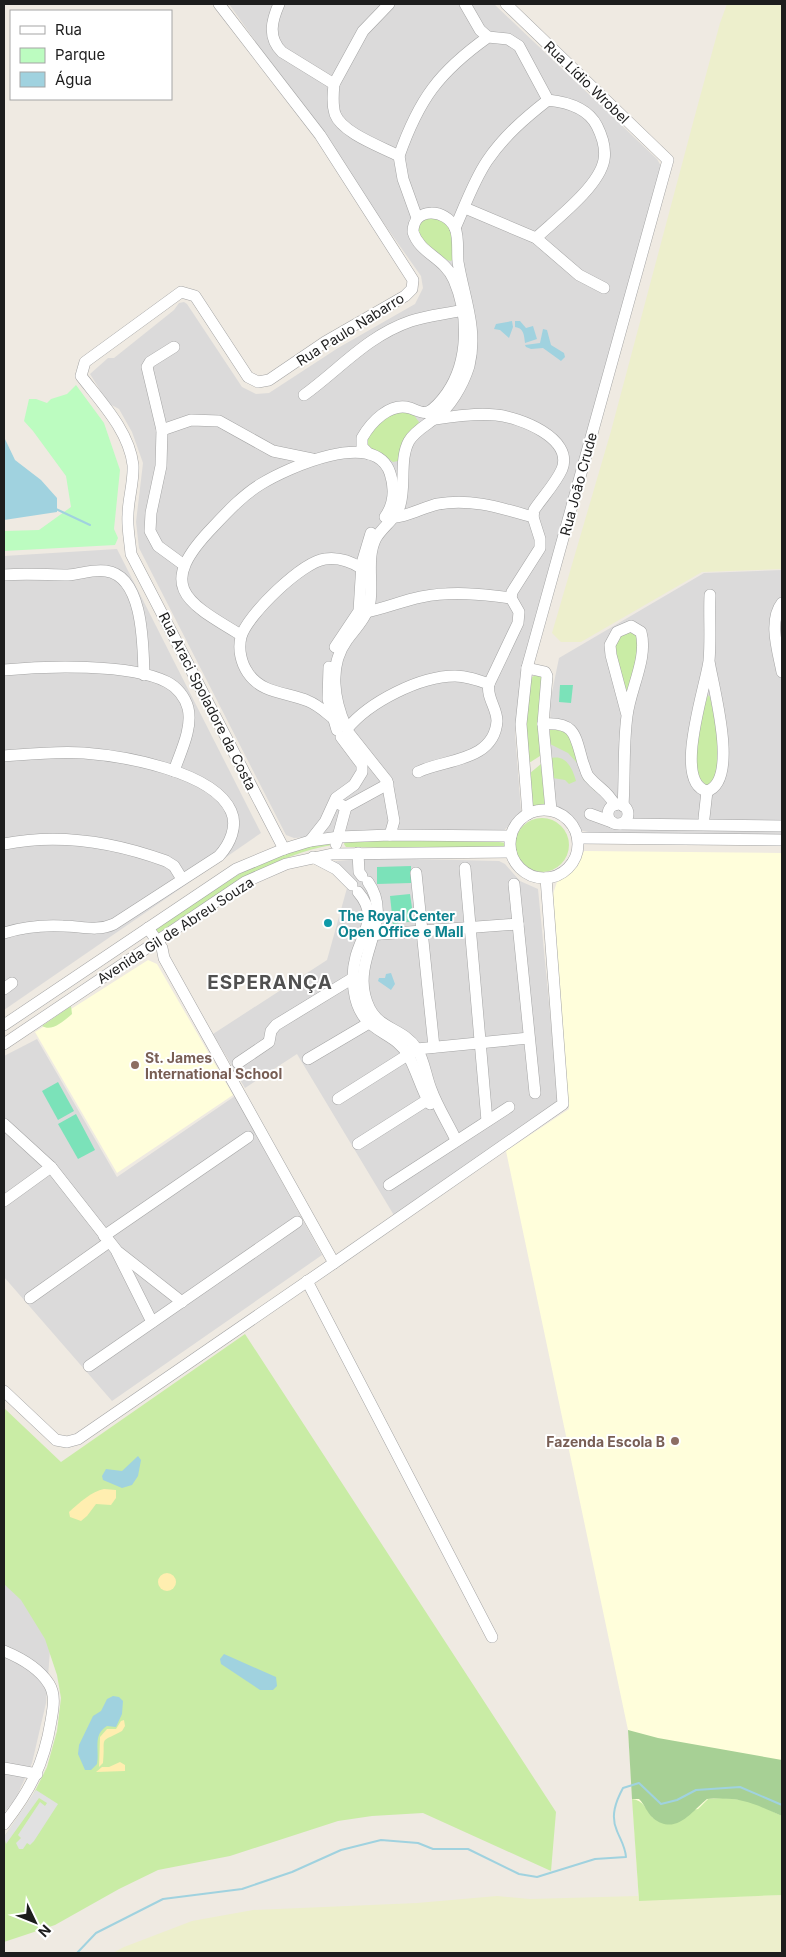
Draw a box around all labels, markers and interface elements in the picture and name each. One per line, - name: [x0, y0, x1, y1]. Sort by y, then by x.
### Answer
- legend: [10, 10, 172, 100]
- text: Rua: [55, 20, 82, 39]
- street label: Rua Lídio Wrobel: [541, 37, 633, 127]
- text: Parque: [55, 45, 105, 64]
- text: Água: [55, 70, 92, 89]
- street label: Rua Paulo Nabarro: [293, 289, 407, 369]
- street label: Rua João Crude: [556, 430, 600, 538]
- street label: Rua Araci Spoladore da Costa: [156, 609, 260, 793]
- street label: Avenida Gil de Abreu Souza: [94, 873, 256, 987]
- place label: The Royal Center Open Office e Mall: [338, 907, 464, 940]
- marker: The Royal Center Open Office e Mall: [322, 917, 334, 929]
- district label: ESPERANÇA: [207, 971, 333, 994]
- place label: St. James International School: [145, 1049, 282, 1082]
- marker: St. James International School: [129, 1059, 141, 1071]
- place label: Fazenda Escola B: [546, 1433, 665, 1450]
- marker: Fazenda Escola B: [669, 1435, 681, 1447]
- north arrow: [10, 1897, 60, 1947]
- text: N: [35, 1922, 55, 1941]

